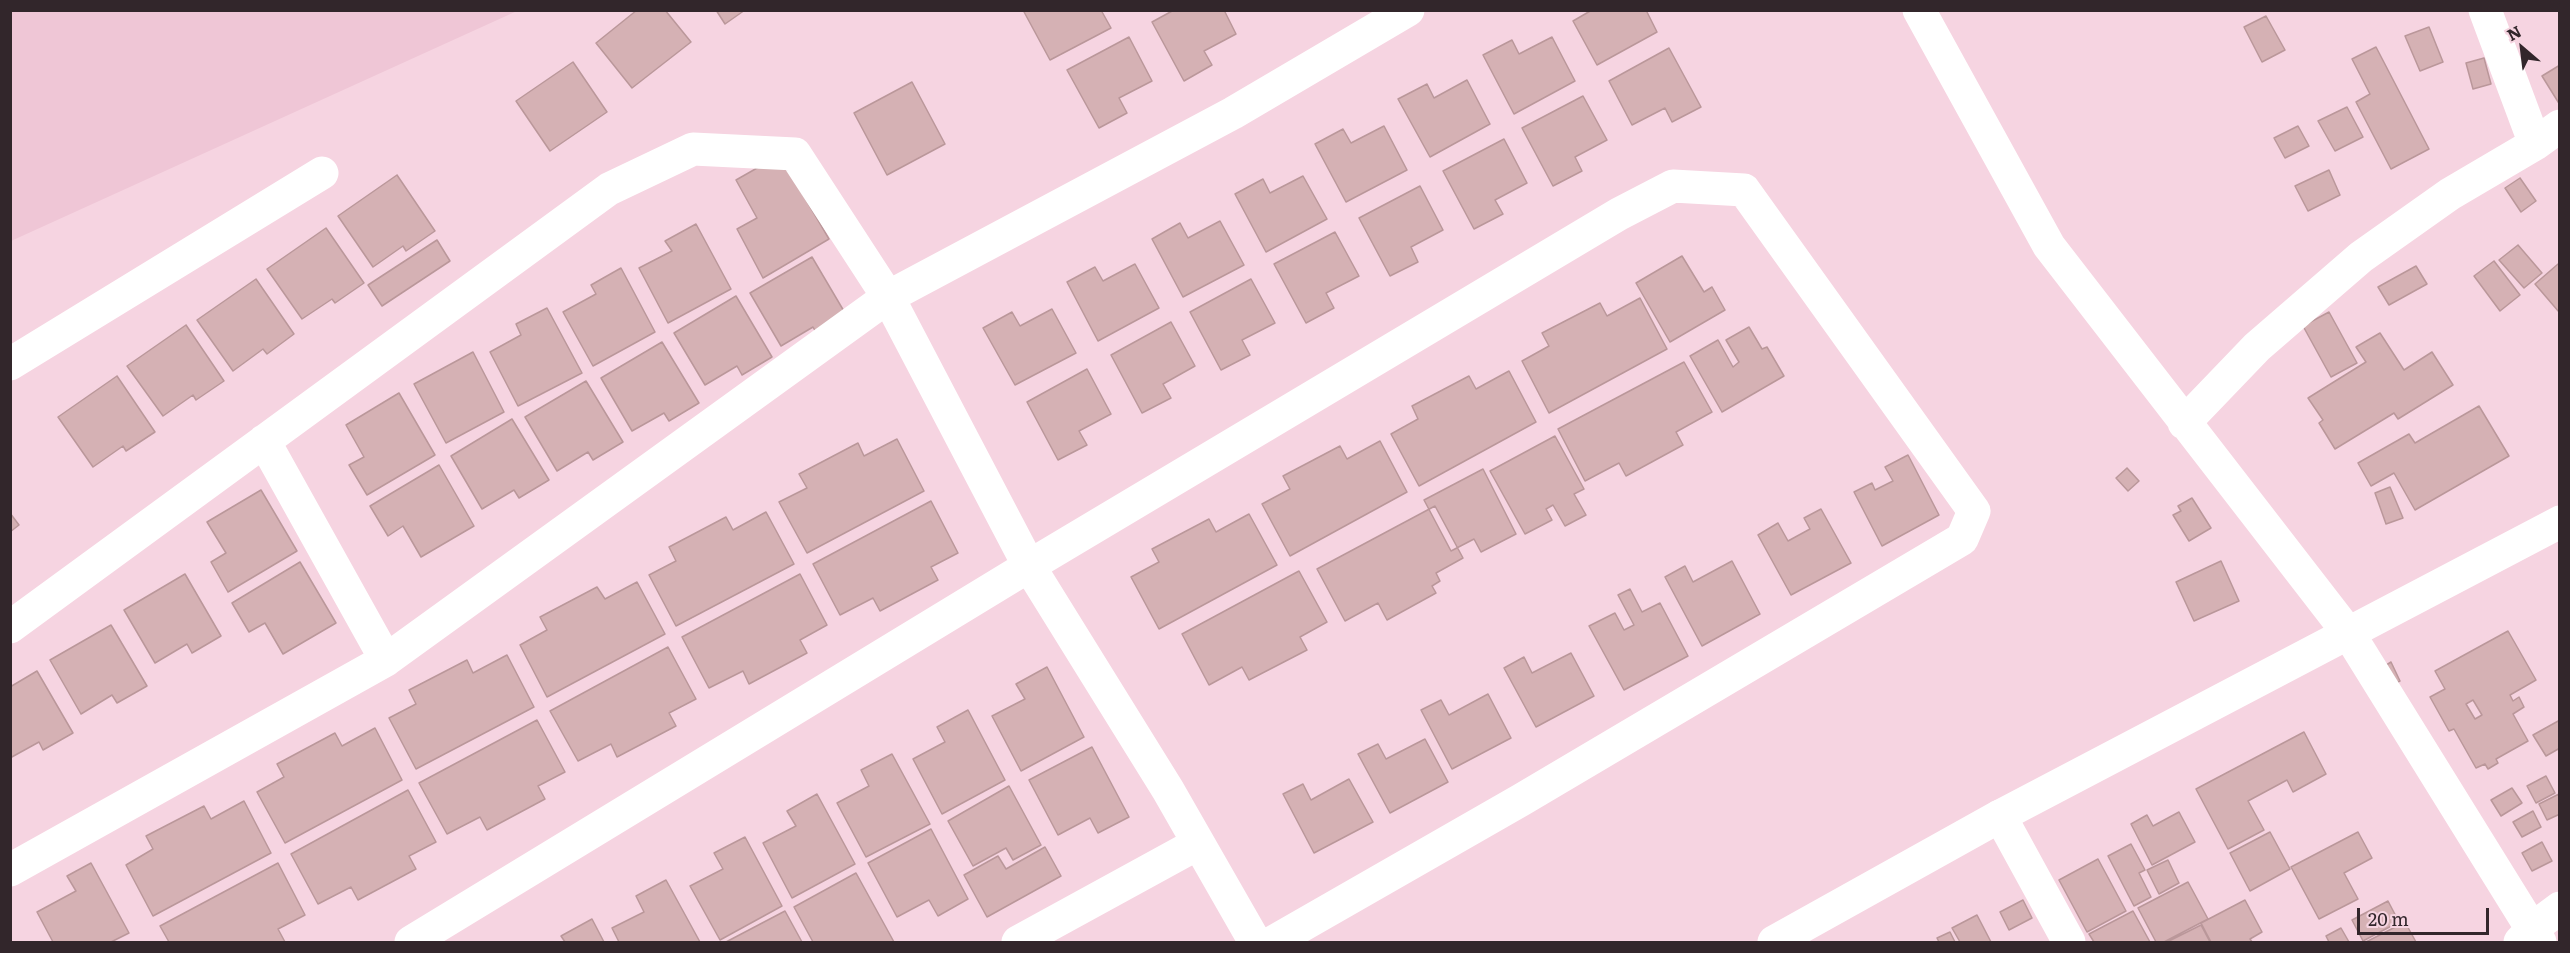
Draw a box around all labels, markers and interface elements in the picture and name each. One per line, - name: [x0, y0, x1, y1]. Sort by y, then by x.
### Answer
- north arrow: [2492, 18, 2552, 78]
- text: N: [2502, 18, 2525, 46]
- scale bar: [2360, 896, 2492, 934]
- text: 20 m: [2368, 905, 2409, 932]

